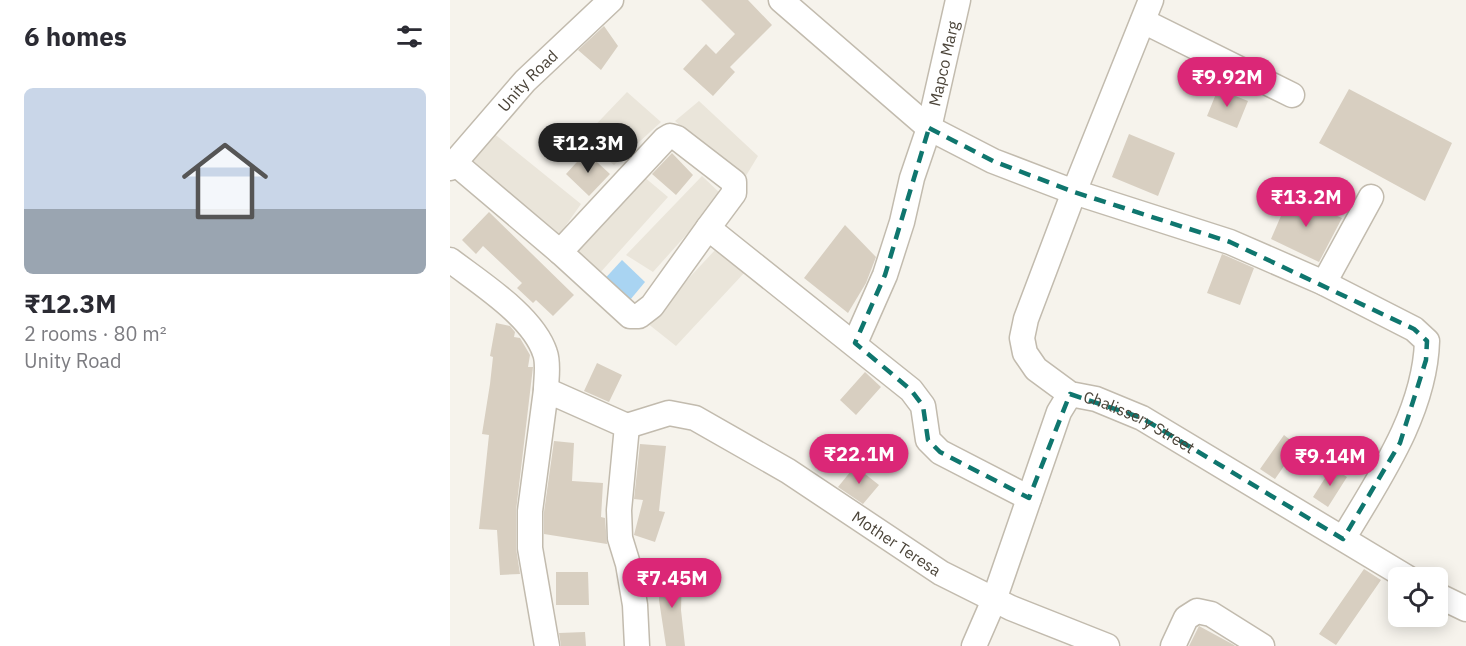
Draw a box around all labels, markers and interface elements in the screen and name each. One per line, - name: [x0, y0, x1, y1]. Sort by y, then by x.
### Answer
- street label: Mapco Marg: [924, 18, 963, 108]
- text: 6 homes: [24, 19, 127, 53]
- icon: filters: [393, 20, 426, 53]
- street label: Unity Road: [493, 45, 562, 116]
- pin: ₹9.92M: [1178, 57, 1276, 108]
- text: ₹9.92M: [1191, 63, 1263, 90]
- pin: ₹12.3M: [539, 123, 637, 174]
- icon: home: [171, 127, 279, 235]
- text: ₹12.3M: [552, 129, 624, 156]
- pin: ₹13.2M: [1257, 177, 1355, 228]
- text: ₹13.2M: [1270, 183, 1342, 210]
- text: ₹12.3M: [24, 286, 117, 320]
- text: 2 rooms · 80 m²: [24, 320, 167, 347]
- text: Unity Road: [24, 347, 122, 374]
- street label: Chalissery Street: [1082, 387, 1199, 457]
- pin: ₹22.1M: [810, 434, 908, 485]
- pin: ₹9.14M: [1281, 436, 1379, 487]
- text: ₹22.1M: [823, 440, 895, 467]
- text: ₹9.14M: [1294, 442, 1366, 469]
- street label: Mother Teresa: [848, 507, 945, 581]
- pin: ₹7.45M: [623, 558, 721, 609]
- text: ₹7.45M: [636, 564, 708, 591]
- map controls: [1388, 567, 1448, 627]
- button: locate: [1388, 567, 1448, 627]

